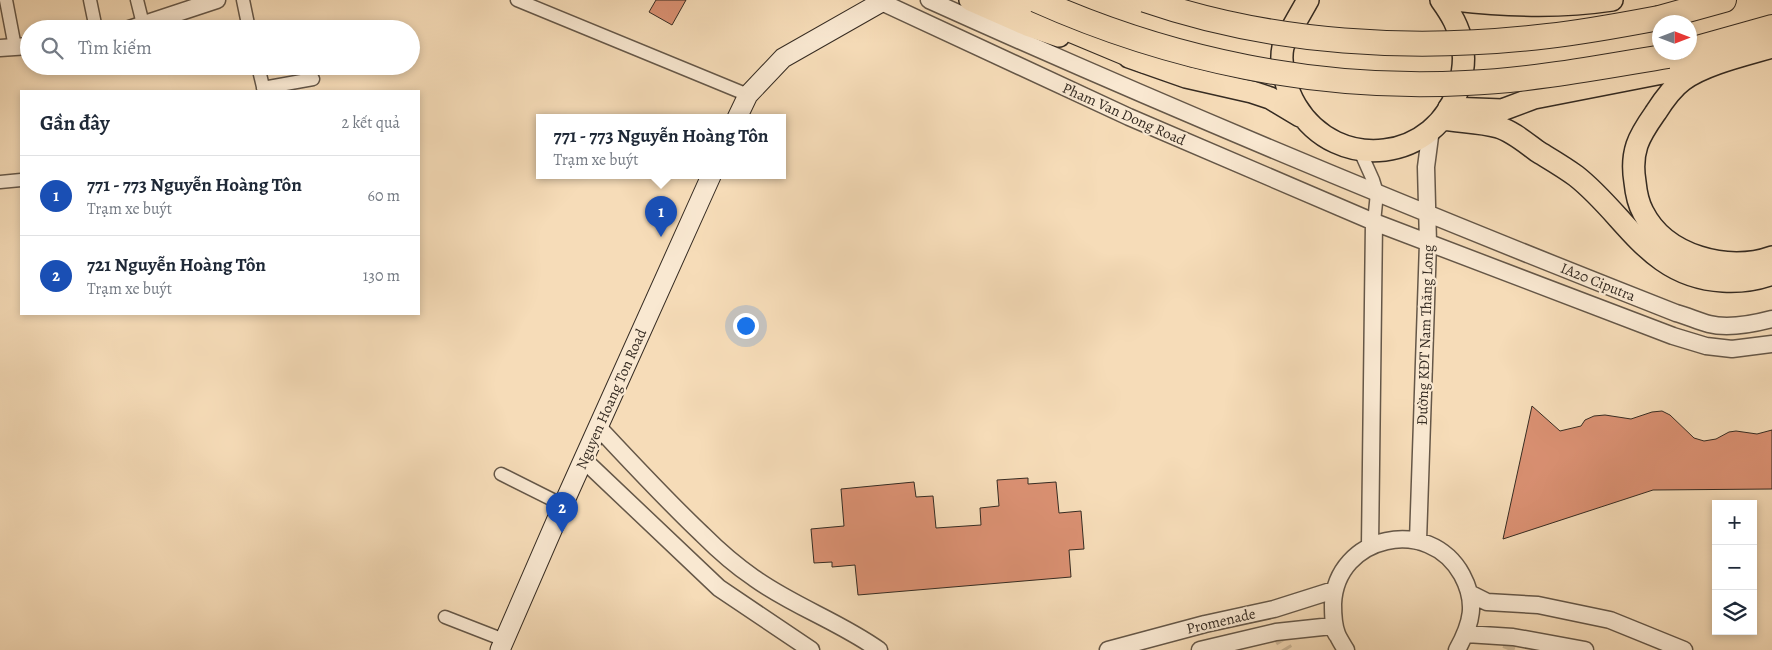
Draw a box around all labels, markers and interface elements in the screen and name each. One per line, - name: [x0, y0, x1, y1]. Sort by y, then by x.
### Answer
- north arrow: [1652, 15, 1697, 60]
- search box: [20, 20, 420, 75]
- icon: search: [38, 34, 66, 62]
- text: Tìm kiếm: [78, 35, 152, 61]
- street label: Pham Van Dong Road: [1059, 78, 1190, 151]
- text: Gần đây: [40, 109, 110, 137]
- text: 2 kết quả: [342, 112, 400, 134]
- popup: [536, 114, 786, 179]
- text: 771 - 773 Nguyễn Hoàng Tôn: [554, 123, 768, 149]
- text: Trạm xe buýt: [554, 149, 639, 171]
- text: 771 - 773 Nguyễn Hoàng Tôn: [87, 172, 302, 198]
- text: 1: [53, 185, 59, 207]
- text: 60 m: [368, 185, 400, 207]
- pin: 1: [645, 196, 677, 237]
- text: Trạm xe buýt: [87, 198, 172, 220]
- street label: Đường KĐT Nam Thăng Long: [1412, 244, 1438, 426]
- text: 721 Nguyễn Hoàng Tôn: [87, 252, 266, 278]
- street label: IA20 Ciputra: [1558, 258, 1638, 306]
- text: 2: [52, 265, 60, 287]
- text: 130 m: [363, 265, 400, 287]
- text: Trạm xe buýt: [87, 278, 172, 300]
- your location: [733, 313, 759, 339]
- street label: Nguyen Hoang Ton Road: [571, 325, 651, 472]
- pin: 2: [546, 492, 578, 533]
- map controls: [1712, 500, 1757, 635]
- button: +: [1712, 500, 1757, 545]
- button: −: [1712, 545, 1757, 590]
- button: layers: [1712, 590, 1757, 635]
- street label: Promenade: [1184, 603, 1258, 639]

